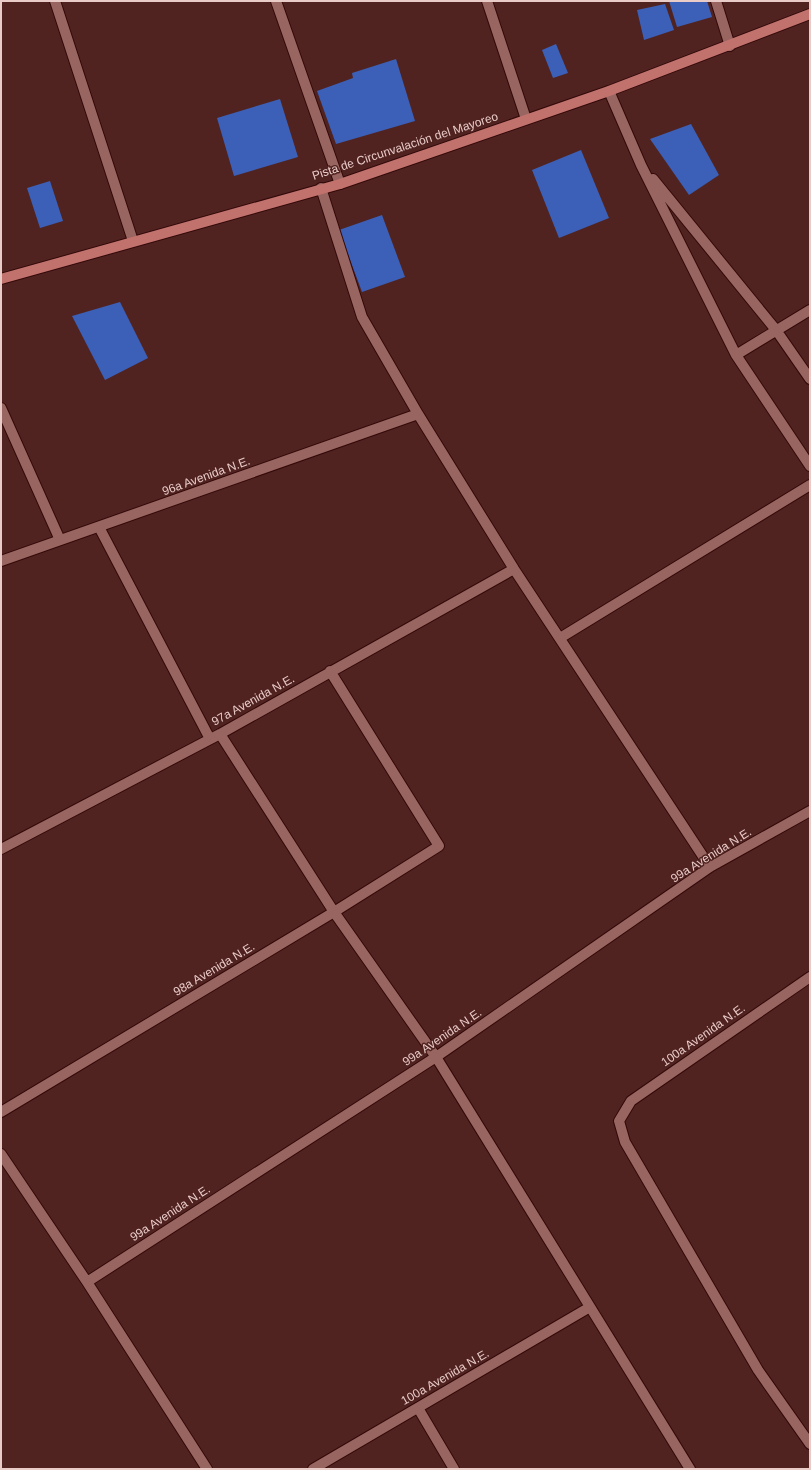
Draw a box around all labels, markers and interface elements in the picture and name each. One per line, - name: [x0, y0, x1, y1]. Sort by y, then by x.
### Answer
- street label: Pista de Circunvalación del Mayoreo: [310, 109, 500, 183]
- street label: 96a Avenida N.E.: [160, 454, 252, 498]
- street label: 97a Avenida N.E.: [209, 671, 297, 729]
- street label: 99a Avenida N.E.: [668, 825, 754, 885]
- street label: 98a Avenida N.E.: [171, 939, 257, 999]
- street label: 100a Avenida N.E.: [658, 1001, 748, 1069]
- street label: 99a Avenida N.E.: [400, 1005, 484, 1069]
- street label: 99a Avenida N.E.: [127, 1182, 213, 1244]
- street label: 100a Avenida N.E.: [399, 1346, 491, 1408]

